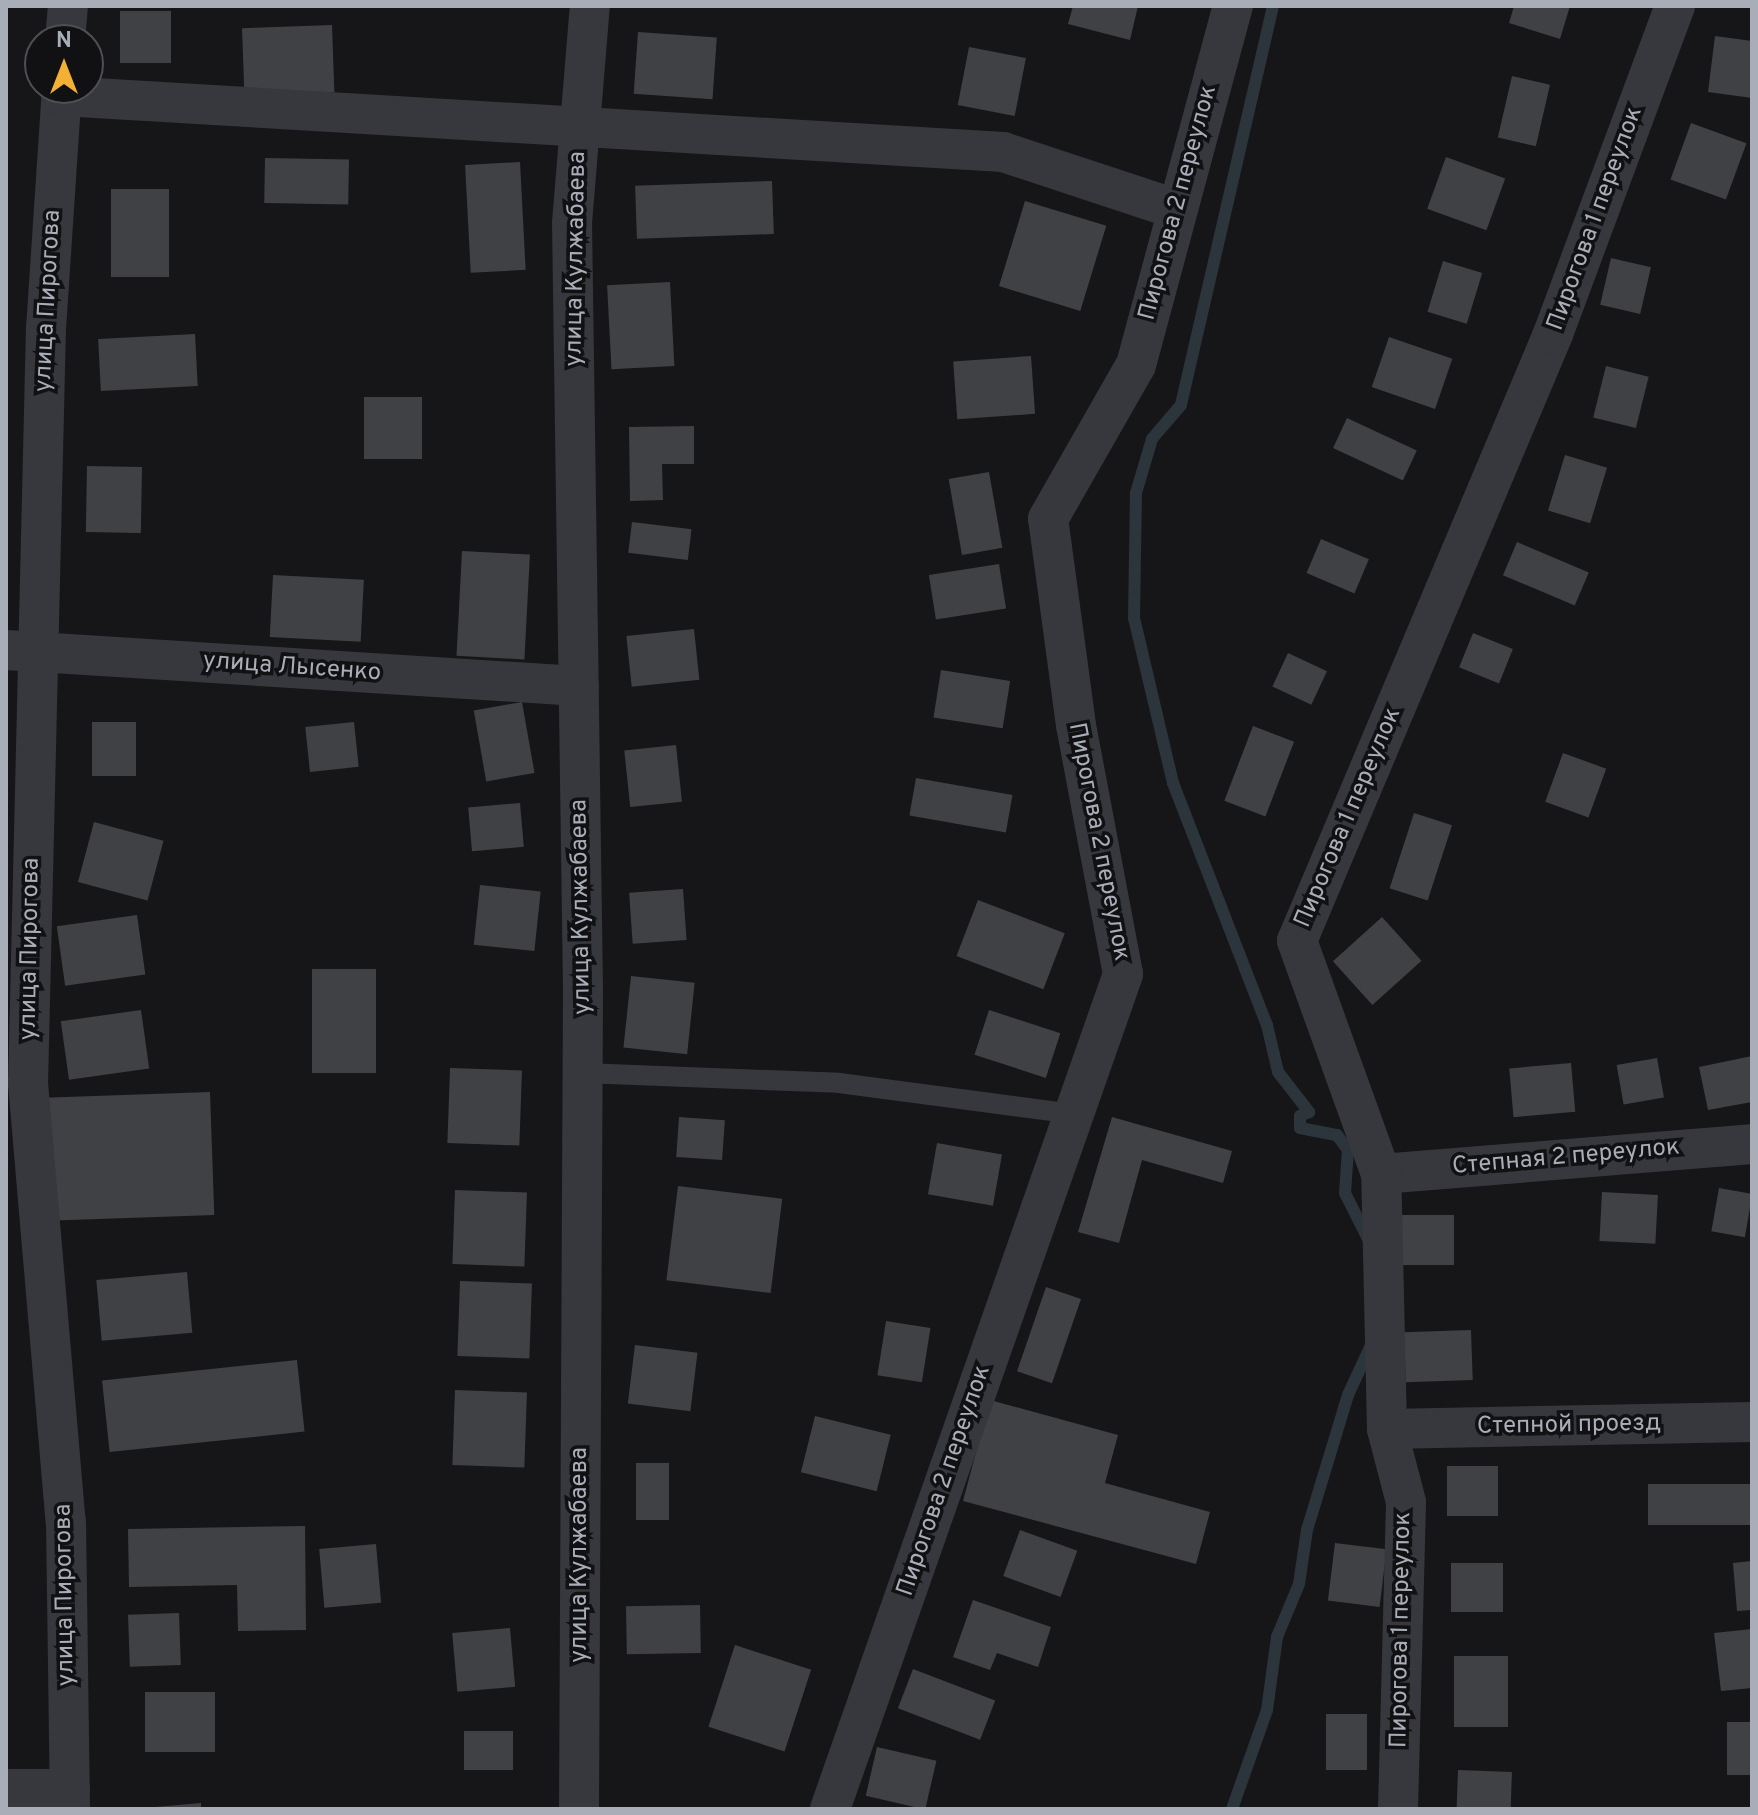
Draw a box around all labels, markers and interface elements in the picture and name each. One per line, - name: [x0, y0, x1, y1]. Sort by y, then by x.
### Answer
- north arrow: [24, 24, 104, 104]
- text: N: [56, 28, 72, 55]
- street label: Пирогова 2 переулок: [1134, 82, 1224, 324]
- street label: Пирогова 1 переулок: [1542, 103, 1650, 335]
- street label: улица Кулжабаева: [561, 151, 593, 367]
- street label: улица Пирогова: [30, 209, 68, 393]
- street label: улица Лысенко: [202, 647, 382, 689]
- street label: Пирогова 1 переулок: [1290, 704, 1408, 932]
- street label: Пирогова 2 переулок: [1061, 720, 1135, 964]
- street label: улица Кулжабаева: [566, 799, 598, 1015]
- street label: улица Пирогова: [15, 857, 47, 1041]
- street label: Степная 2 переулок: [1451, 1134, 1681, 1182]
- street label: Пирогова 2 переулок: [892, 1362, 998, 1600]
- street label: Степной проезд: [1477, 1410, 1661, 1442]
- street label: улица Кулжабаева: [567, 1447, 595, 1663]
- street label: улица Пирогова: [50, 1503, 82, 1687]
- street label: Пирогова 1 переулок: [1386, 1512, 1418, 1748]

